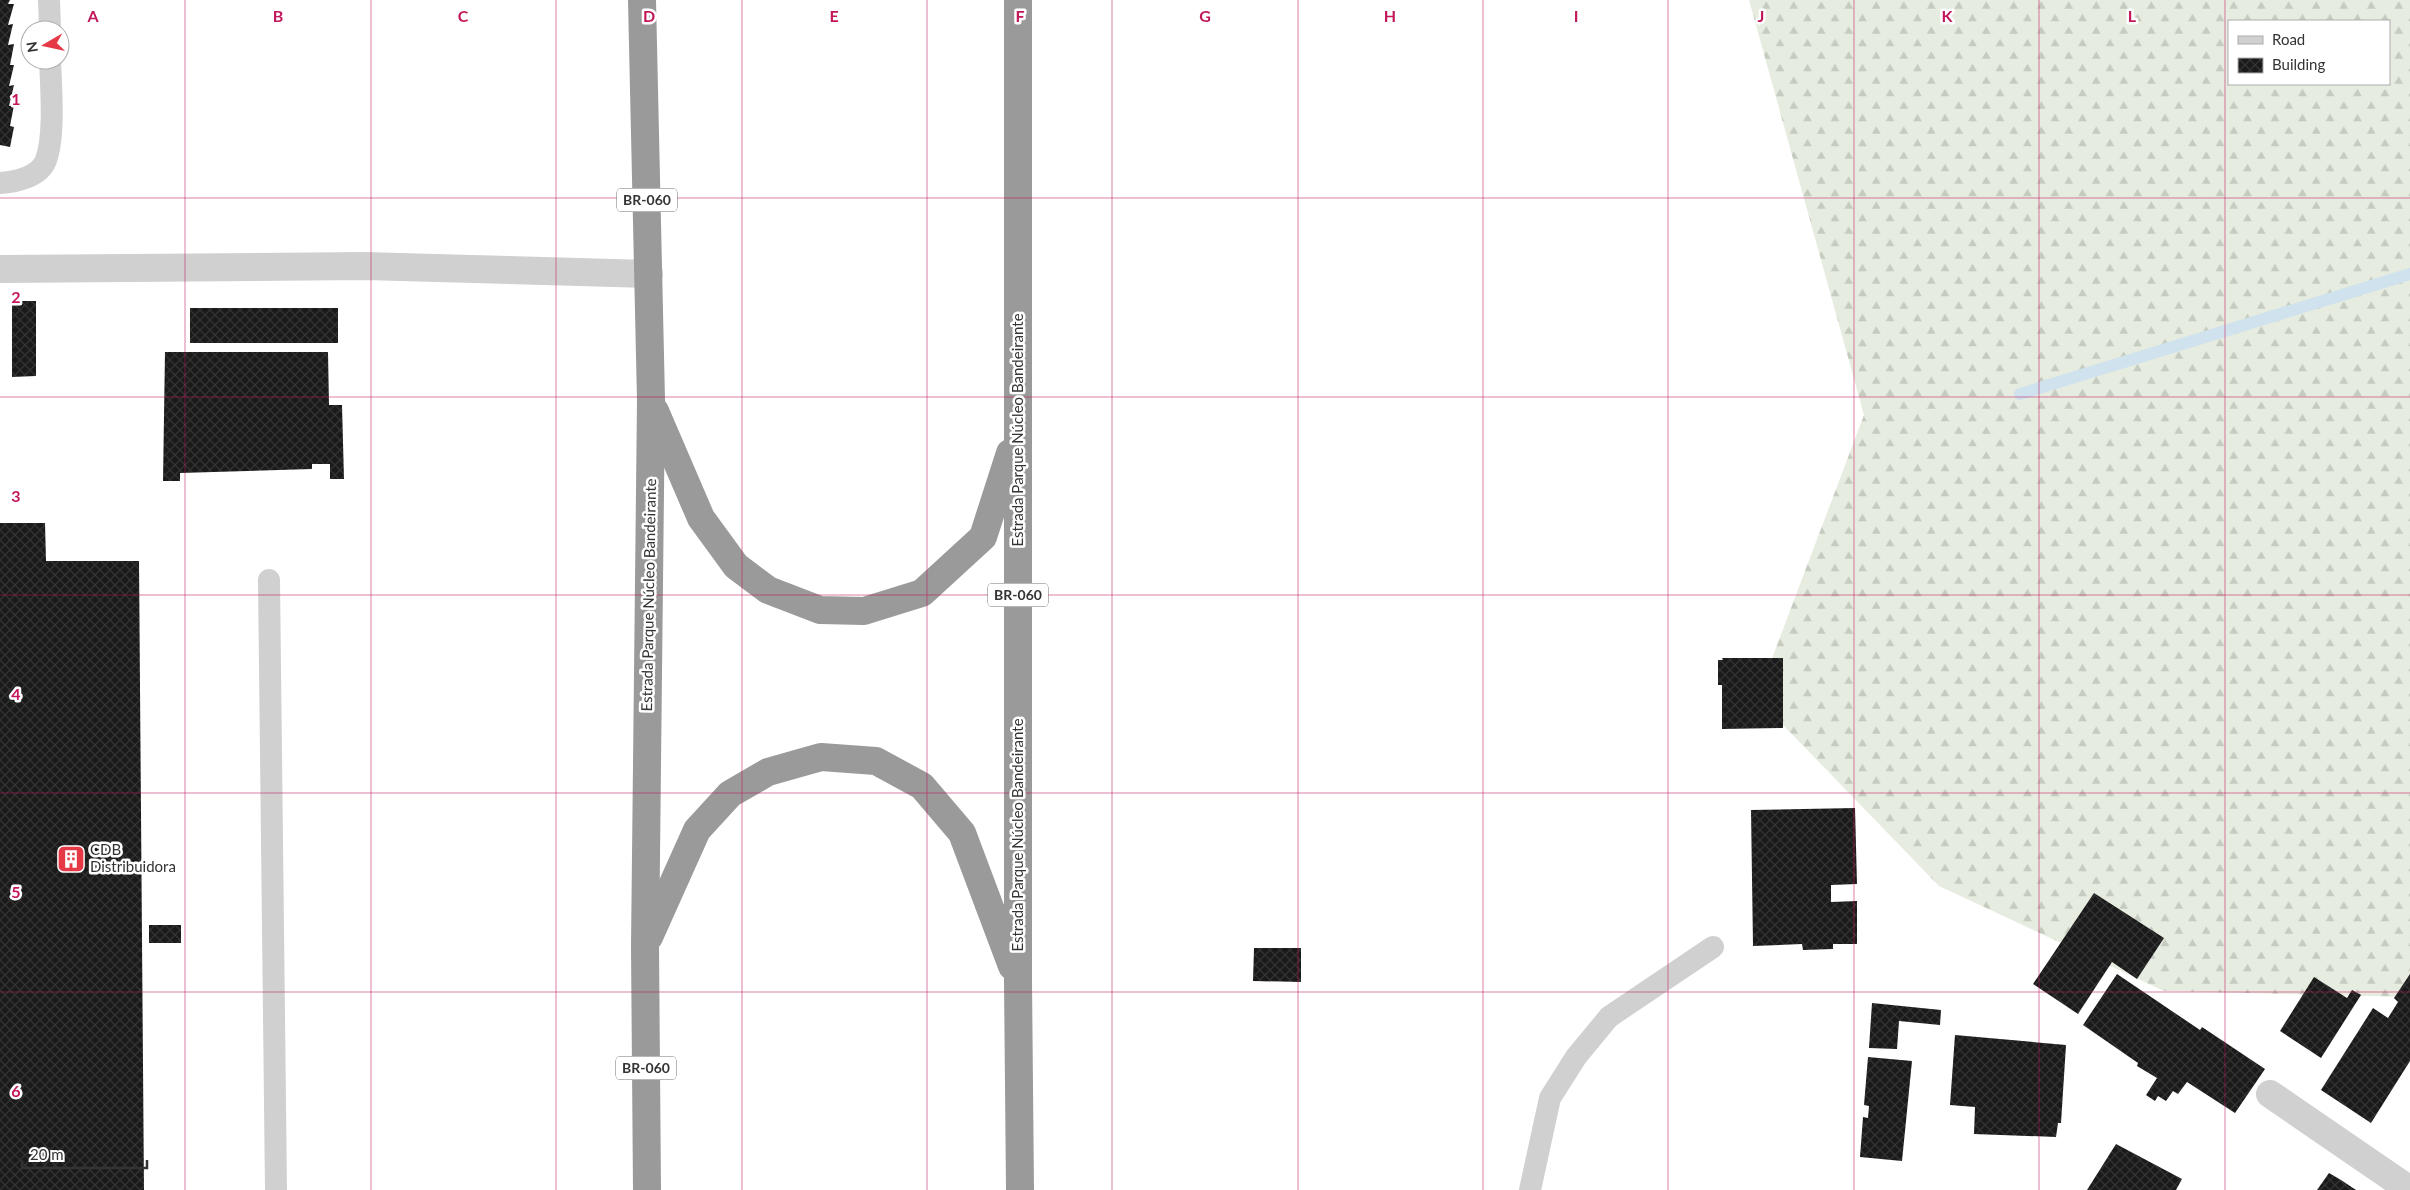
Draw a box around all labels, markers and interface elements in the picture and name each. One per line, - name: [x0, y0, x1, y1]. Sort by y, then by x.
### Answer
- text: A: [86, 6, 99, 25]
- text: B: [273, 6, 283, 25]
- text: C: [458, 6, 469, 25]
- text: D: [643, 6, 655, 25]
- text: E: [829, 6, 839, 25]
- text: F: [1015, 6, 1025, 25]
- text: G: [1199, 6, 1211, 25]
- text: H: [1384, 6, 1396, 25]
- text: I: [1574, 6, 1578, 25]
- text: J: [1758, 6, 1764, 25]
- text: K: [1942, 6, 1954, 25]
- text: L: [2128, 6, 2137, 25]
- north arrow: [20, 20, 70, 70]
- legend: [2228, 20, 2390, 85]
- text: Road: [2272, 30, 2305, 48]
- text: N: [22, 40, 41, 54]
- text: Building: [2272, 55, 2325, 73]
- text: 1: [11, 89, 21, 108]
- road number: BR-060: [617, 188, 677, 212]
- text: 2: [11, 287, 21, 306]
- street label: Estrada Parque Núcleo Bandeirante: [1008, 313, 1026, 547]
- street label: Estrada Parque Núcleo Bandeirante: [637, 478, 659, 712]
- text: 3: [11, 486, 21, 505]
- road number: BR-060: [988, 584, 1048, 606]
- text: 4: [11, 684, 21, 703]
- street label: Estrada Parque Núcleo Bandeirante: [1008, 718, 1026, 952]
- place label: CDB Distribuidora: [90, 840, 176, 875]
- building icon: CDB Distribuidora: [56, 844, 86, 874]
- text: 5: [11, 882, 21, 901]
- road number: BR-060: [616, 1056, 676, 1080]
- text: 6: [11, 1081, 21, 1100]
- scale bar: [22, 1138, 148, 1170]
- text: 20 m: [30, 1145, 64, 1163]

